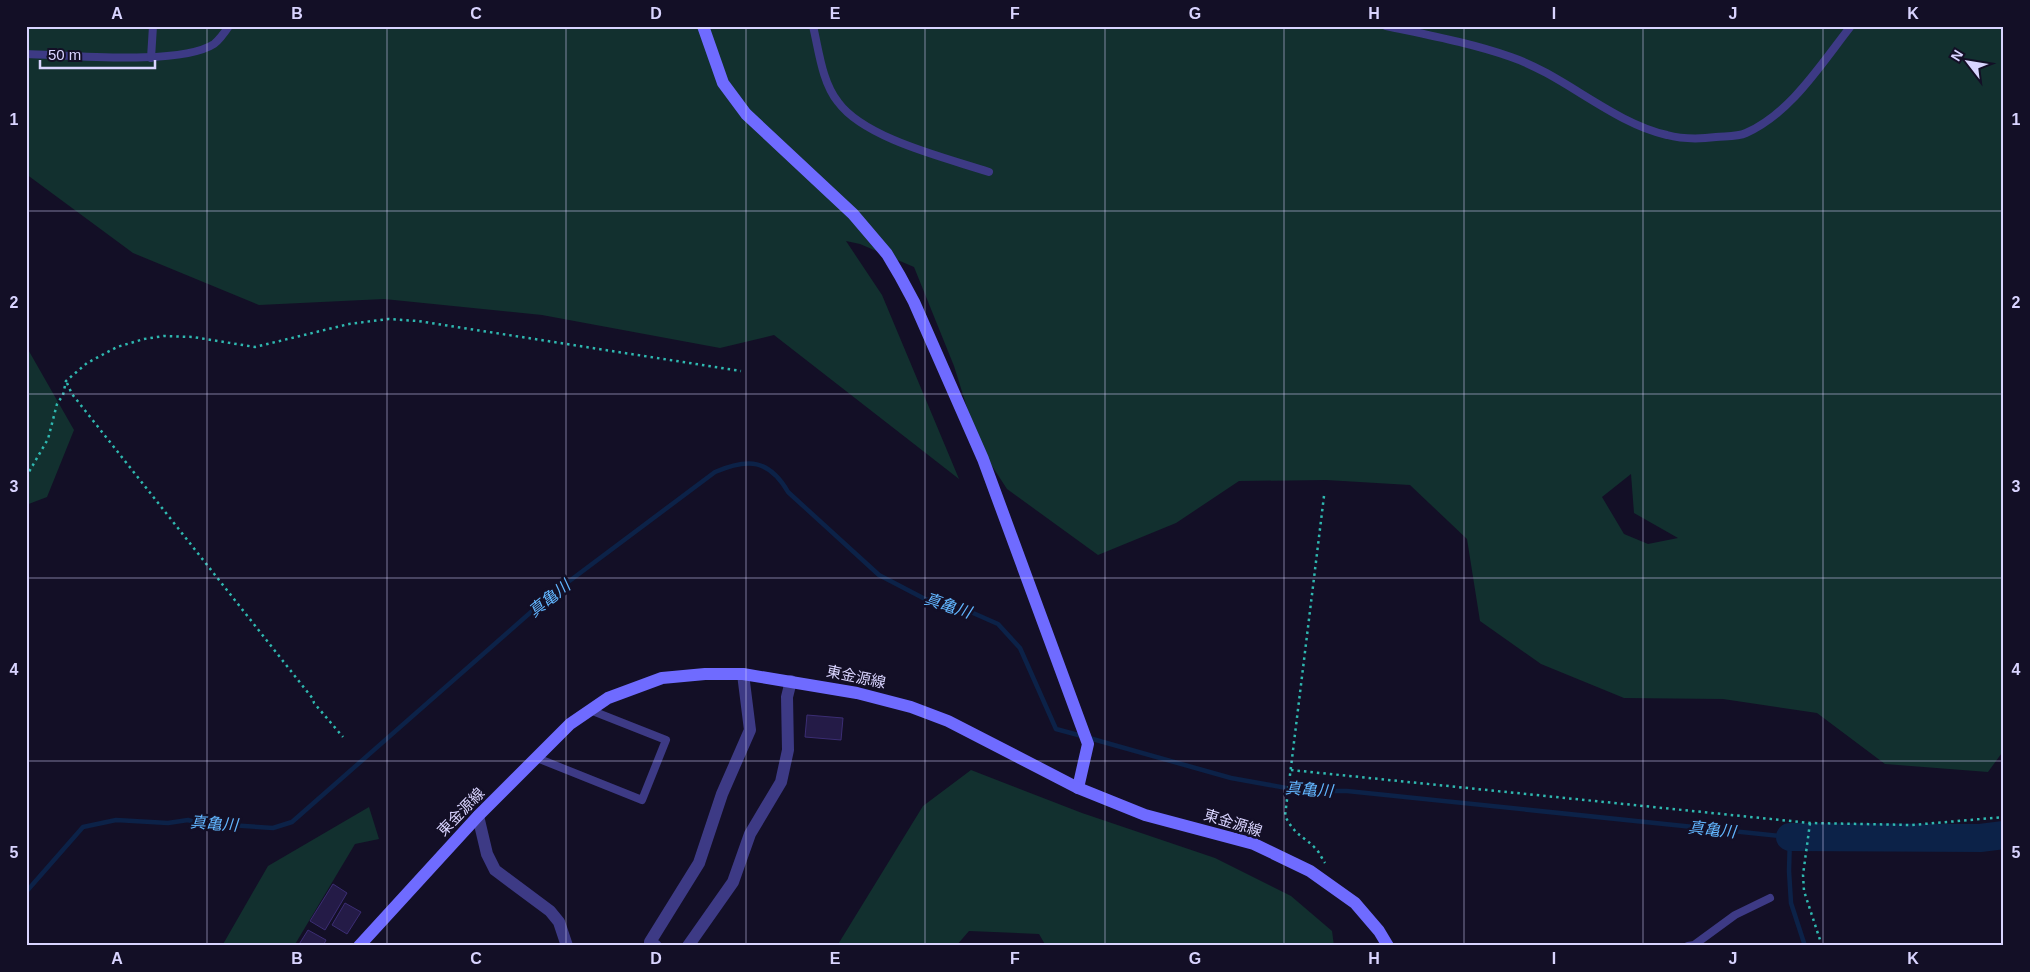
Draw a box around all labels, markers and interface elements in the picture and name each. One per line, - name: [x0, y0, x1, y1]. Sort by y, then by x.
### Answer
- text: A: [111, 5, 123, 22]
- text: B: [291, 5, 303, 22]
- text: C: [470, 5, 482, 22]
- text: D: [650, 5, 662, 22]
- text: E: [830, 5, 841, 22]
- text: F: [1010, 5, 1020, 22]
- text: G: [1189, 5, 1201, 22]
- text: H: [1368, 5, 1380, 22]
- text: I: [1552, 5, 1556, 22]
- text: J: [1729, 5, 1737, 22]
- text: K: [1907, 5, 1919, 22]
- scale bar: [40, 38, 155, 70]
- north arrow: [1942, 38, 1992, 88]
- text: 50 m: [48, 46, 81, 63]
- text: N: [1947, 47, 1966, 64]
- text: 1: [10, 111, 19, 128]
- text: 1: [2012, 111, 2021, 128]
- text: 2: [10, 294, 19, 311]
- text: 2: [2012, 294, 2021, 311]
- text: 3: [10, 478, 19, 495]
- text: 3: [2012, 478, 2021, 495]
- water label: 真亀川: [525, 575, 575, 620]
- water label: 真亀川: [922, 590, 975, 622]
- text: 4: [10, 661, 19, 678]
- text: 4: [2012, 661, 2021, 678]
- street label: 東金源線: [825, 662, 887, 691]
- water label: 真亀川: [1284, 779, 1335, 800]
- street label: 東金源線: [434, 784, 488, 839]
- street label: 東金源線: [1202, 806, 1264, 839]
- water label: 真亀川: [189, 813, 240, 834]
- water label: 真亀川: [1687, 819, 1739, 841]
- text: 5: [10, 844, 19, 861]
- text: 5: [2012, 844, 2021, 861]
- text: A: [111, 950, 123, 967]
- text: B: [291, 950, 303, 967]
- text: C: [470, 950, 482, 967]
- text: D: [650, 950, 662, 967]
- text: E: [830, 950, 841, 967]
- text: F: [1010, 950, 1020, 967]
- text: G: [1189, 950, 1201, 967]
- text: H: [1368, 950, 1380, 967]
- text: I: [1552, 950, 1556, 967]
- text: J: [1729, 950, 1737, 967]
- text: K: [1907, 950, 1919, 967]

